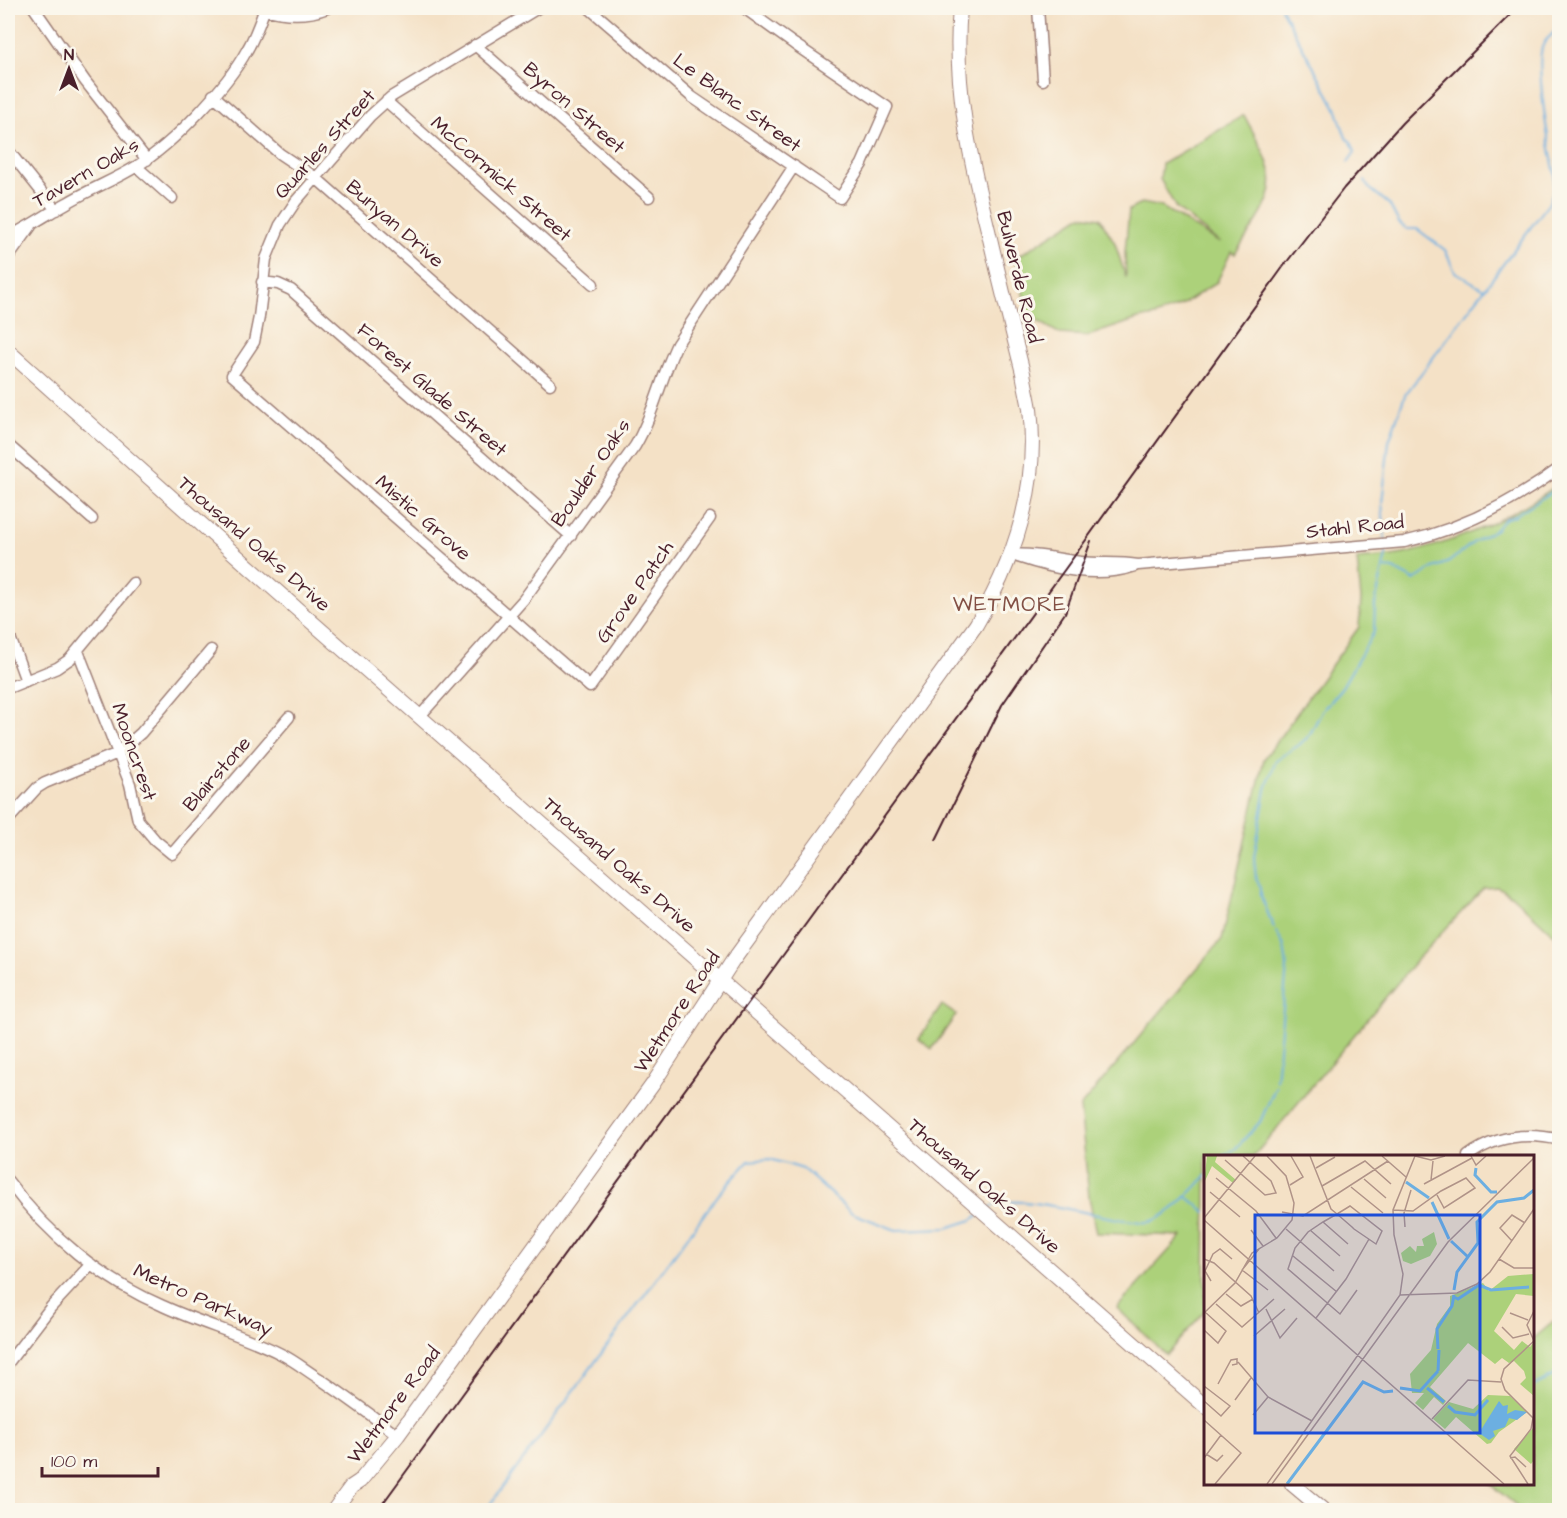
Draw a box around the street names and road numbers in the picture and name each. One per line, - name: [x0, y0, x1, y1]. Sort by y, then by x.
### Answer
- street label: Le Blanc Street: [667, 47, 807, 159]
- street label: Byron Street: [516, 56, 631, 161]
- street label: Quarles Street: [268, 83, 382, 205]
- street label: McCormick Street: [424, 110, 578, 248]
- street label: Tavern Oaks: [28, 131, 144, 215]
- street label: Bunyan Drive: [339, 173, 450, 275]
- street label: Bulverde Road: [989, 208, 1049, 346]
- street label: Forest Glade Street: [351, 317, 513, 463]
- street label: Boulder Oaks: [545, 413, 637, 533]
- street label: Mistic Grove: [369, 468, 477, 568]
- street label: Thousand Oaks Drive: [171, 470, 337, 618]
- street label: Stahl Road: [1305, 508, 1405, 546]
- street label: Grove Patch: [589, 535, 681, 649]
- street label: Mooncrest: [104, 699, 164, 805]
- street label: Blairstone: [176, 730, 258, 818]
- street label: Thousand Oaks Drive: [536, 791, 702, 939]
- street label: Wetmore Road: [627, 946, 727, 1078]
- street label: Thousand Oaks Drive: [901, 1112, 1067, 1260]
- street label: Metro Parkway: [129, 1257, 277, 1344]
- street label: Wetmore Road: [341, 1341, 447, 1469]

